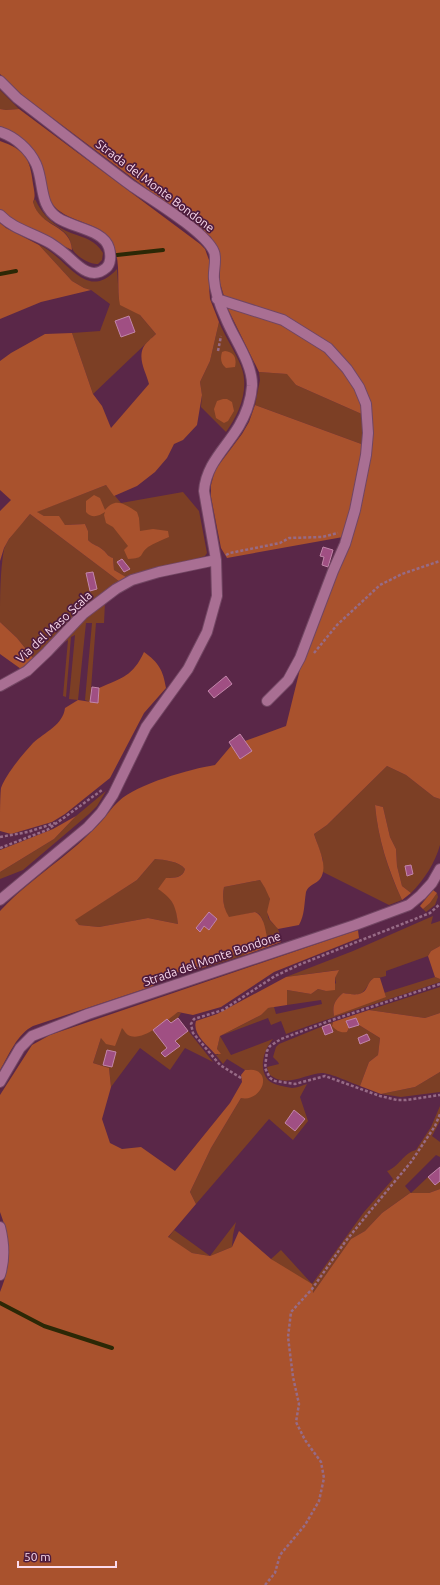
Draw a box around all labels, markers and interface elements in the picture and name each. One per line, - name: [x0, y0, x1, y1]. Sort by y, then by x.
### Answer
- street label: Strada del Monte Bondone: [94, 137, 217, 234]
- street label: Via del Maso Scala: [13, 588, 94, 665]
- street label: Strada del Monte Bondone: [141, 929, 282, 988]
- scale bar: [18, 1543, 116, 1569]
- text: 50 m: [24, 1550, 51, 1563]

